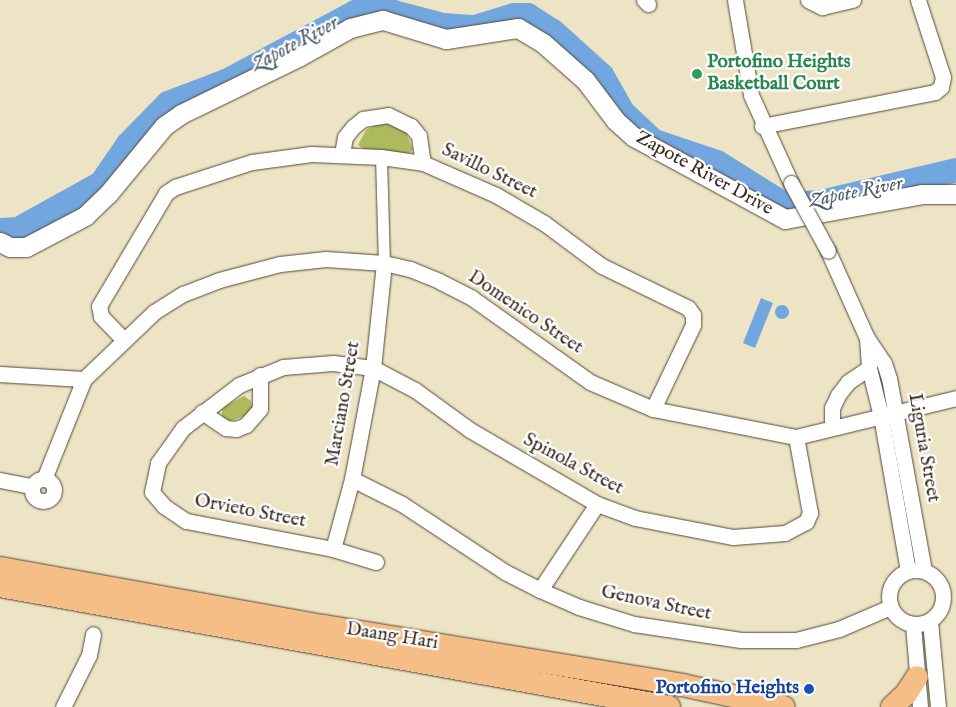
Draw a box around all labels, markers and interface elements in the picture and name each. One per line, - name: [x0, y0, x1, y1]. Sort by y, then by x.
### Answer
- water label: Zapote River: [248, 11, 342, 77]
- place label: Portofino Heights Basketball Court: [707, 52, 850, 96]
- marker: Portofino Heights Basketball Court: [691, 68, 703, 80]
- street label: Zapote River Drive: [631, 127, 777, 221]
- street label: Savillo Street: [438, 139, 540, 205]
- water label: Zapote River: [807, 171, 905, 213]
- street label: Domenico Street: [463, 266, 587, 360]
- street label: Marciano Street: [322, 340, 366, 468]
- street label: Liguria Street: [902, 392, 944, 504]
- street label: Spinola Street: [519, 429, 627, 501]
- street label: Orvieto Street: [192, 490, 308, 534]
- street label: Genova Street: [599, 581, 713, 627]
- street label: Daang Hari: [344, 618, 440, 656]
- place label: Portofino Heights: [656, 678, 799, 700]
- marker: Portofino Heights: [803, 683, 815, 695]

